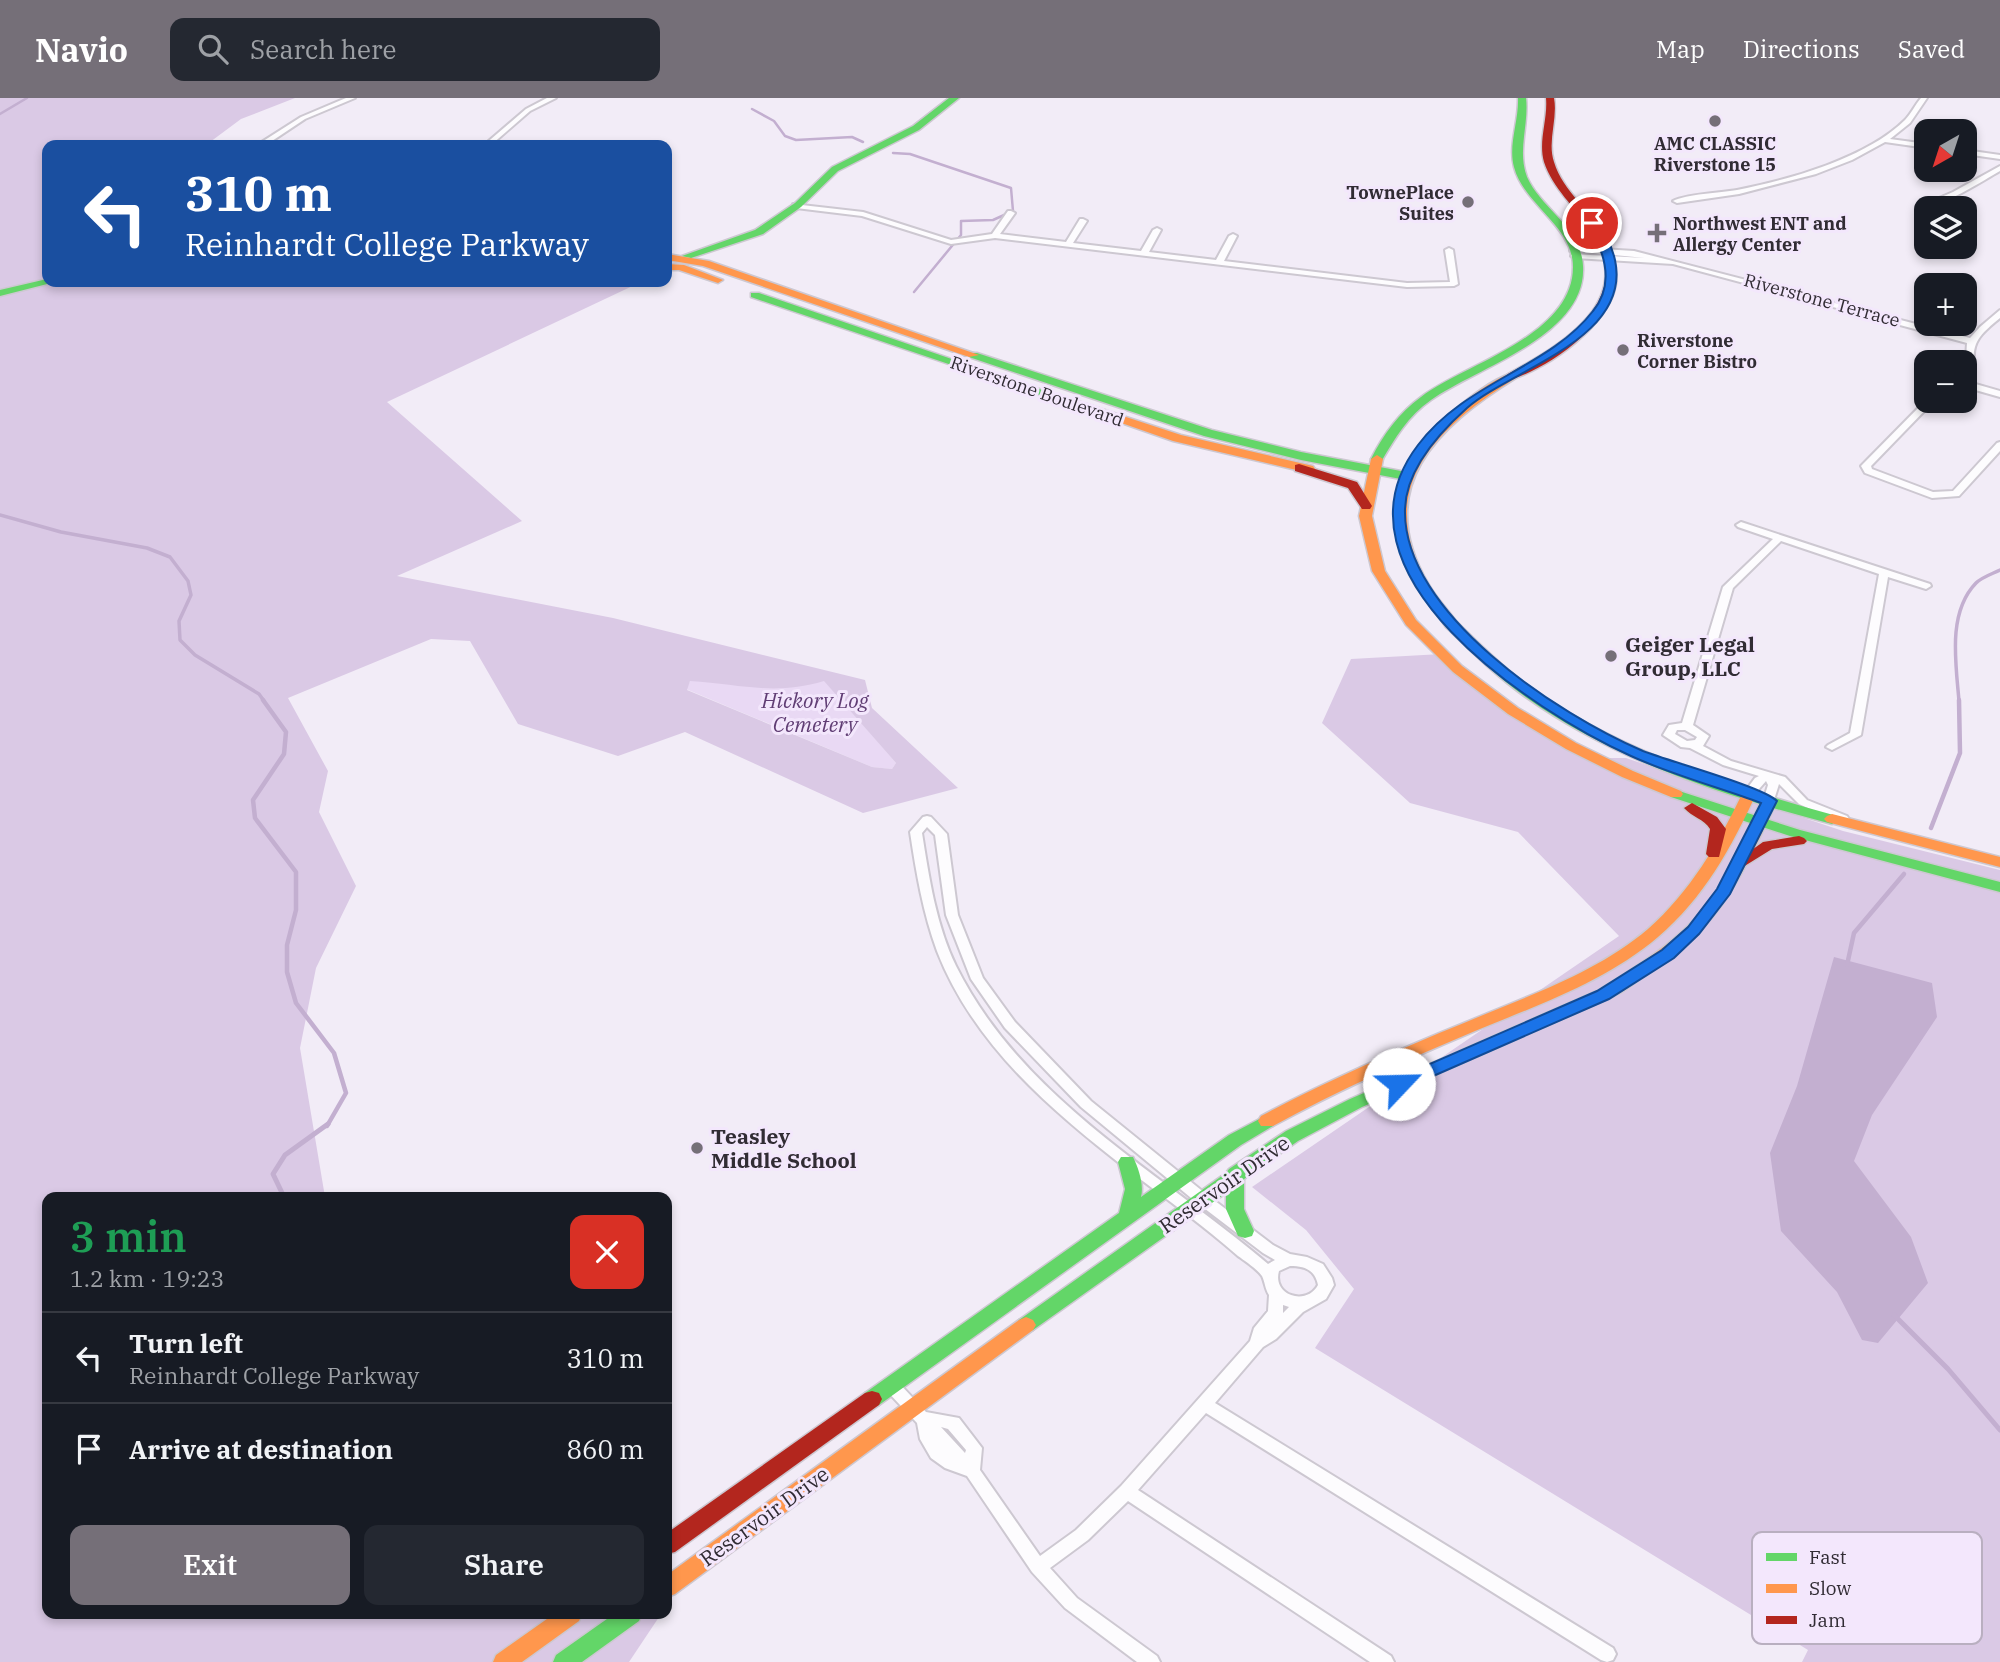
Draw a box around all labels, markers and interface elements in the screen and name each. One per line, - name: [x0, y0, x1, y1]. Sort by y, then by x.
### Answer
- search box: [170, 18, 660, 81]
- text: Navio: [35, 28, 128, 71]
- icon: search: [194, 30, 232, 68]
- text: Search here: [250, 32, 396, 66]
- text: Map: [1656, 33, 1705, 65]
- text: Directions: [1743, 33, 1860, 65]
- text: Saved: [1898, 33, 1965, 65]
- marker: AMC CLASSIC Riverstone 15: [1707, 113, 1723, 129]
- north arrow: [1914, 119, 1978, 182]
- map controls: [1914, 119, 1977, 413]
- place label: AMC CLASSIC Riverstone 15: [1654, 132, 1776, 176]
- text: 310 m: [185, 161, 332, 224]
- icon: left: [70, 168, 161, 259]
- place label: TownePlace Suites: [1346, 181, 1454, 225]
- pin: [1562, 193, 1622, 253]
- marker: TownePlace Suites: [1460, 194, 1476, 210]
- button: layers: [1914, 196, 1977, 259]
- icon: arrive: [1573, 204, 1611, 242]
- place label: Northwest ENT and Allergy Center: [1673, 212, 1847, 256]
- text: Reinhardt College Parkway: [185, 223, 589, 265]
- marker: Northwest ENT and Allergy Center: [1647, 223, 1667, 243]
- street label: Riverstone Terrace: [1742, 268, 1902, 332]
- button: +: [1914, 273, 1977, 336]
- place label: Riverstone Corner Bistro: [1637, 329, 1757, 373]
- marker: Riverstone Corner Bistro: [1615, 342, 1631, 358]
- button: −: [1914, 350, 1977, 413]
- street label: Riverstone Boulevard: [947, 351, 1127, 431]
- place label: Geiger Legal Group, LLC: [1625, 630, 1755, 682]
- marker: Geiger Legal Group, LLC: [1603, 648, 1619, 664]
- park label: Hickory Log Cemetery: [760, 686, 870, 738]
- position arrow: [1362, 1047, 1436, 1121]
- place label: Teasley Middle School: [711, 1122, 857, 1174]
- street label: Reservoir Drive: [1153, 1129, 1295, 1239]
- marker: Teasley Middle School: [689, 1140, 705, 1156]
- text: 3 min: [70, 1209, 187, 1264]
- button: close: [570, 1215, 644, 1289]
- text: 1.2 km · 19:23: [70, 1263, 224, 1293]
- text: Turn left: [129, 1326, 243, 1360]
- icon: left: [70, 1339, 108, 1377]
- text: 310 m: [566, 1341, 644, 1375]
- text: Reinhardt College Parkway: [129, 1360, 419, 1390]
- icon: arrive: [70, 1430, 108, 1468]
- text: Arrive at destination: [129, 1432, 393, 1466]
- text: 860 m: [566, 1432, 644, 1466]
- street label: Reservoir Drive: [694, 1460, 834, 1572]
- button: Exit: [70, 1525, 350, 1605]
- button: Share: [364, 1525, 644, 1605]
- legend: [1752, 1532, 1982, 1644]
- text: Fast: [1809, 1545, 1847, 1569]
- text: Slow: [1809, 1576, 1851, 1600]
- text: Jam: [1809, 1608, 1846, 1632]

